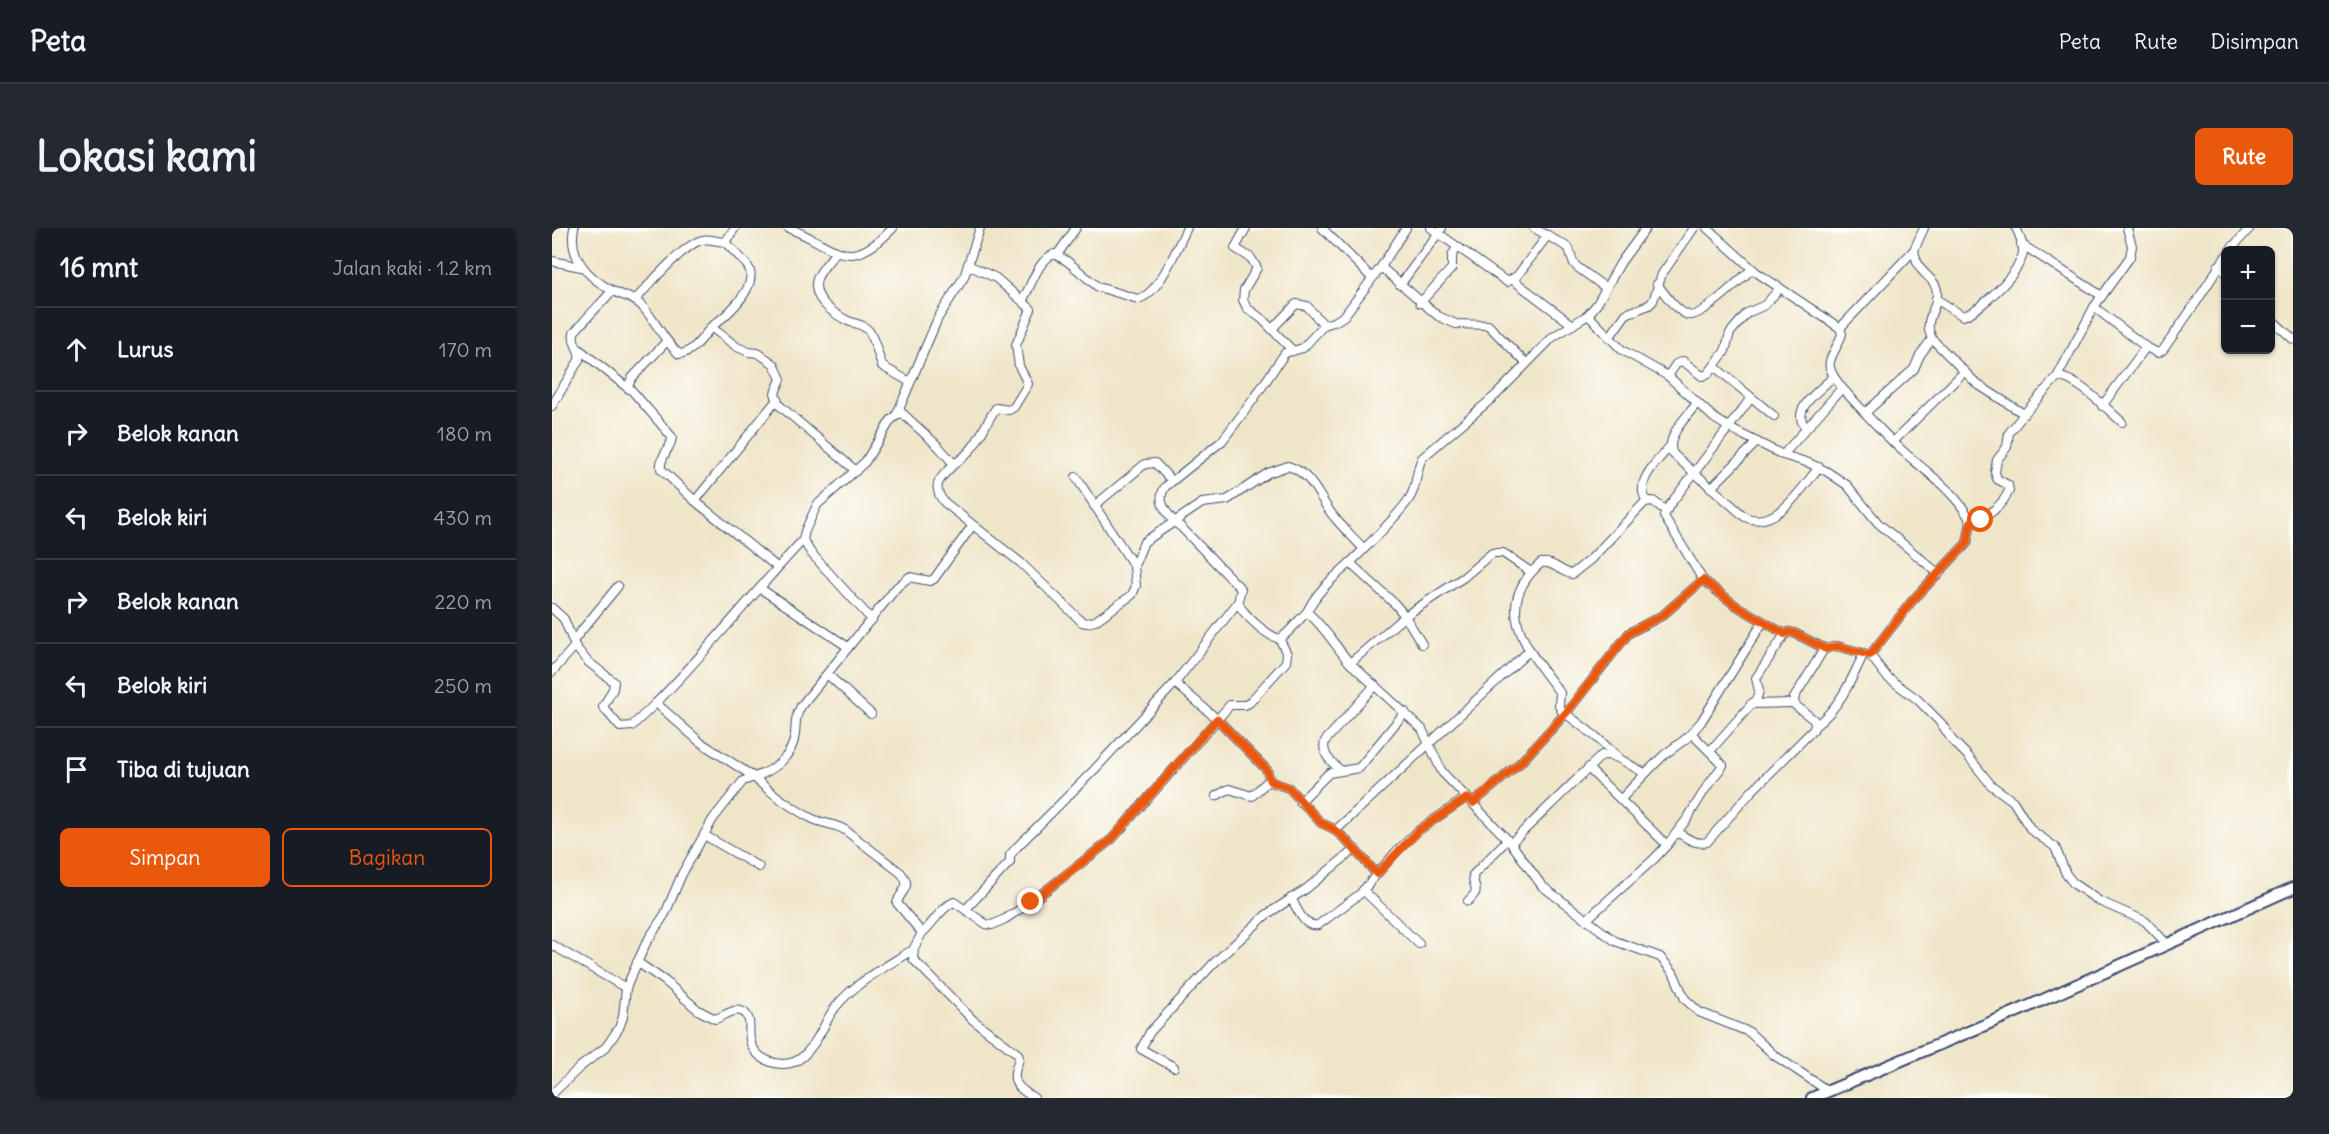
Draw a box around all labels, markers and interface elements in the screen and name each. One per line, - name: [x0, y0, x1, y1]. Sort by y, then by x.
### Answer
- text: Peta: [30, 23, 86, 59]
- text: Peta: [2059, 28, 2101, 55]
- text: Rute: [2134, 28, 2178, 55]
- text: Disimpan: [2211, 28, 2299, 55]
- button: Rute: [2195, 128, 2293, 185]
- text: Lokasi kami: [36, 130, 257, 182]
- map controls: [2221, 246, 2275, 354]
- button: +: [2221, 246, 2275, 300]
- text: 16 mnt: [60, 251, 138, 284]
- text: Jalan kaki · 1.2 km: [333, 255, 492, 280]
- button: −: [2221, 300, 2275, 354]
- icon: ahead: [60, 333, 93, 366]
- text: Lurus: [117, 335, 173, 363]
- text: 170 m: [439, 337, 492, 362]
- icon: right: [60, 417, 93, 450]
- text: Belok kanan: [117, 419, 239, 447]
- text: 180 m: [437, 421, 492, 446]
- icon: left: [60, 501, 93, 534]
- text: Belok kiri: [117, 503, 207, 531]
- text: 430 m: [434, 505, 492, 530]
- route start: [1967, 506, 1993, 532]
- icon: right: [60, 585, 93, 618]
- text: Belok kanan: [117, 587, 239, 615]
- text: 220 m: [435, 589, 492, 614]
- icon: left: [60, 669, 93, 702]
- text: Belok kiri: [117, 671, 207, 699]
- text: 250 m: [434, 673, 492, 698]
- icon: arrive: [60, 753, 93, 786]
- text: Tiba di tujuan: [117, 755, 250, 783]
- button: Simpan: [60, 828, 270, 887]
- button: Bagikan: [282, 828, 492, 887]
- route end: [1017, 888, 1043, 914]

